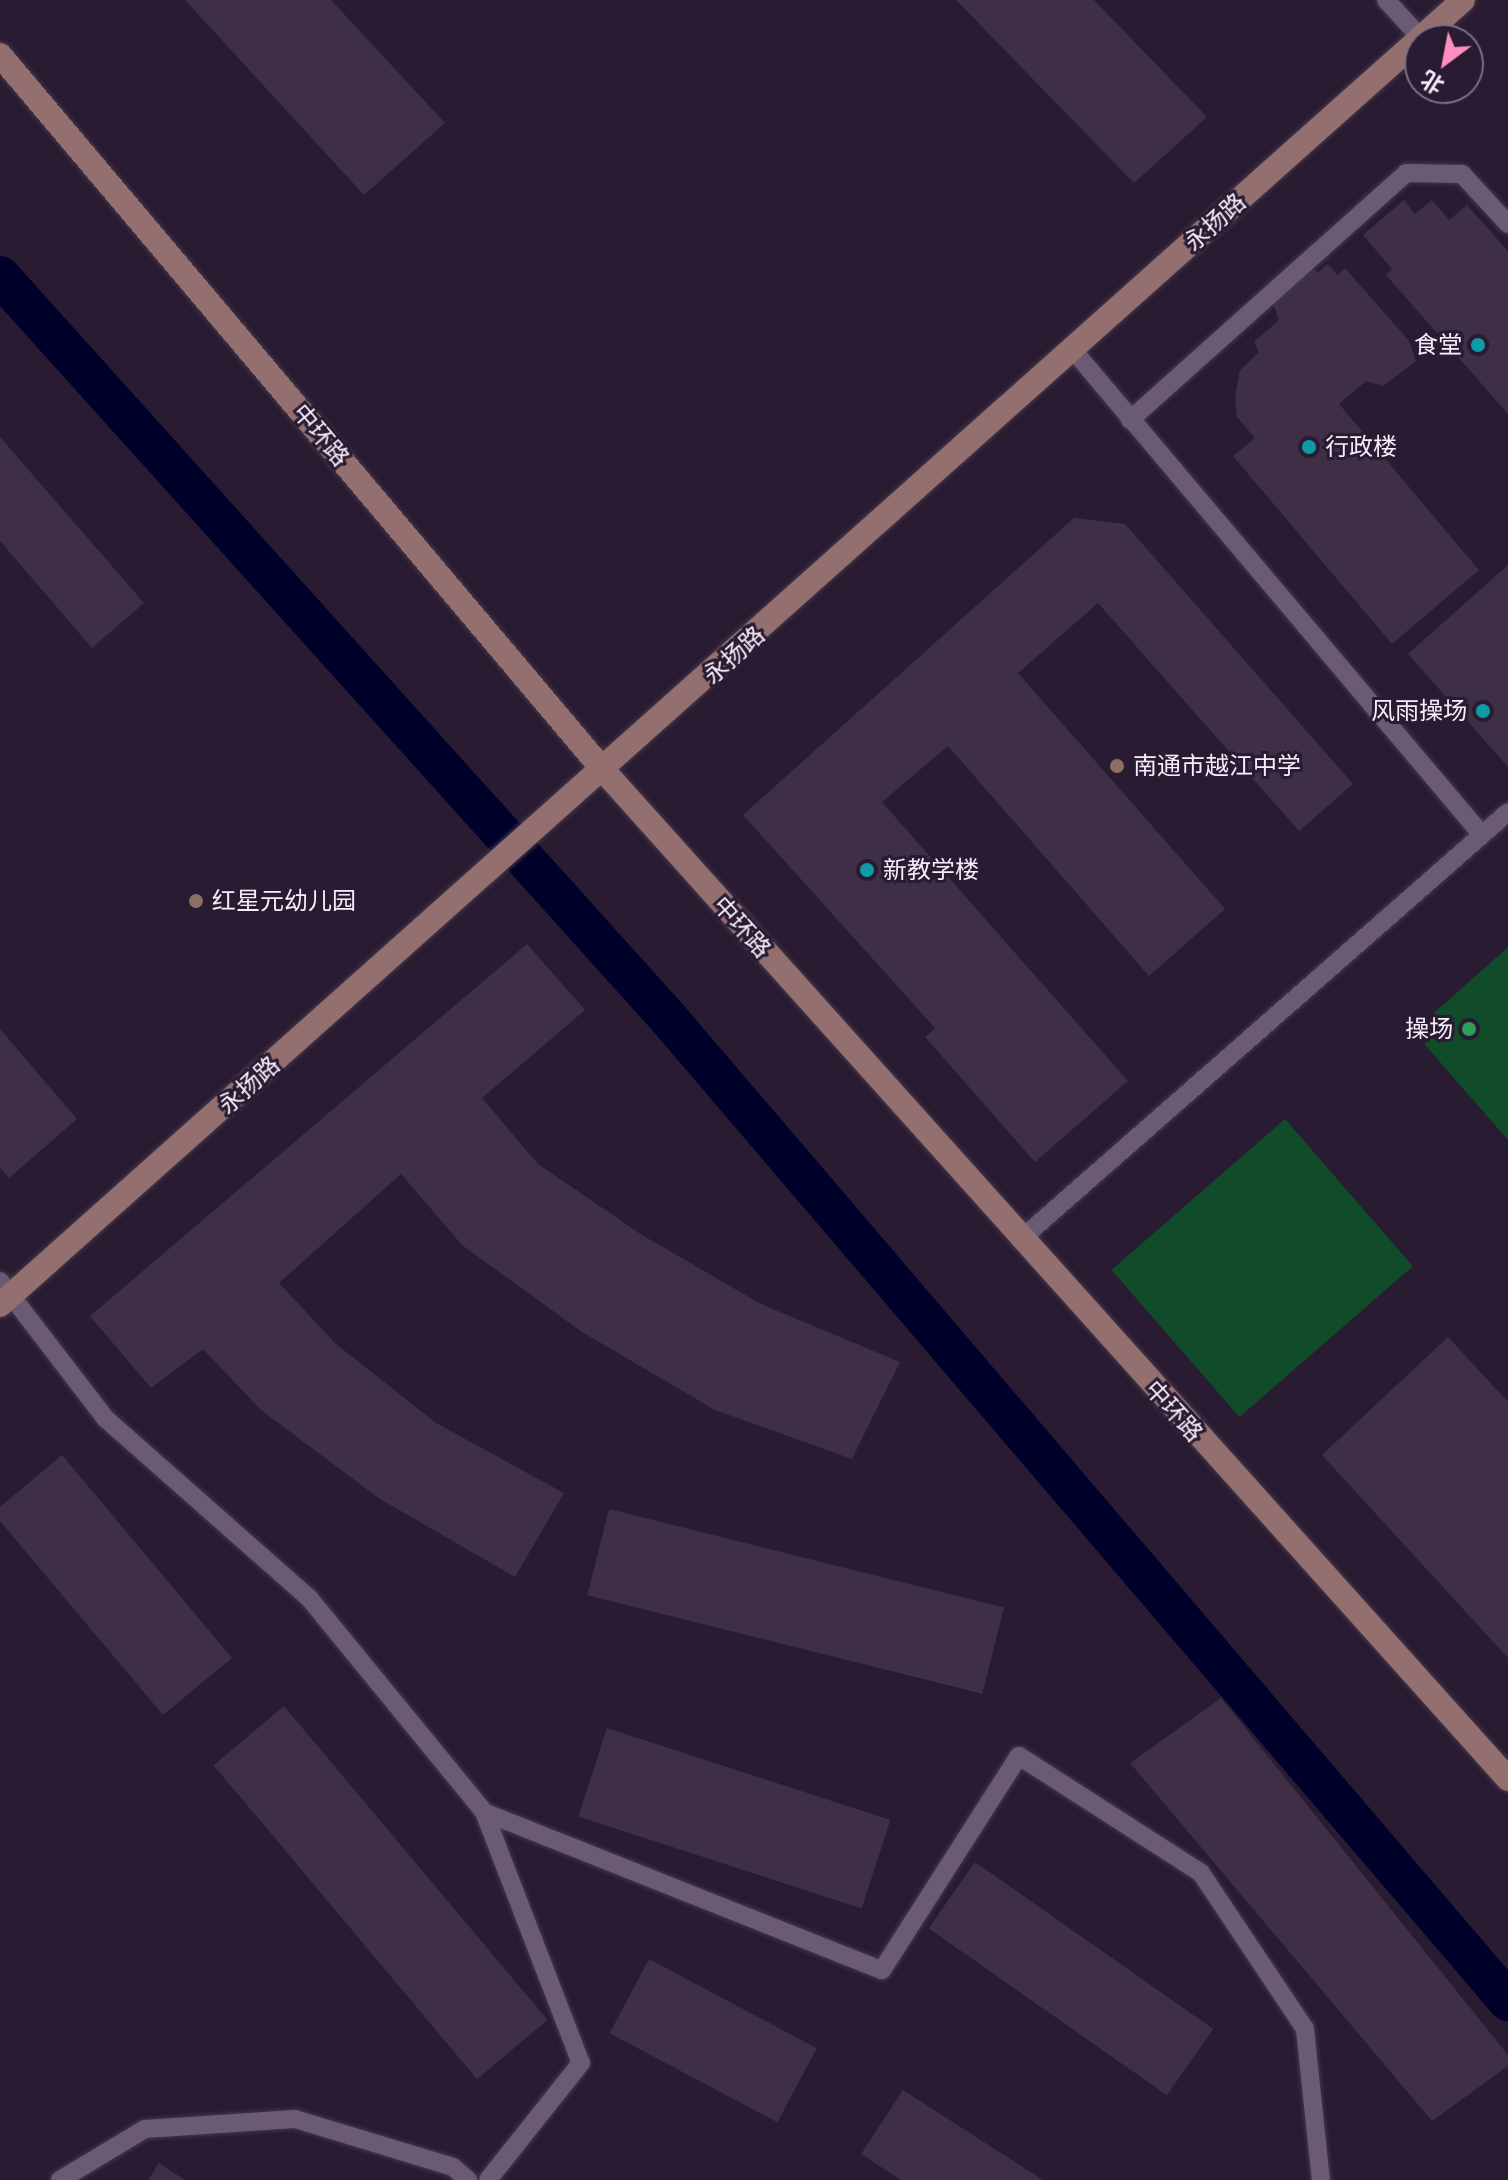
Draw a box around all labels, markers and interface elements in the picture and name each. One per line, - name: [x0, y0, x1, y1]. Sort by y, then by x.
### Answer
- north arrow: [1404, 24, 1484, 104]
- text: 北: [1415, 65, 1449, 101]
- street label: 永扬路: [1179, 187, 1251, 257]
- place label: 食堂: [1414, 331, 1462, 359]
- marker: 食堂: [1469, 336, 1487, 354]
- street label: 中环路: [287, 398, 355, 472]
- place label: 行政楼: [1325, 433, 1397, 461]
- marker: 行政楼: [1300, 438, 1318, 456]
- street label: 永扬路: [698, 620, 770, 690]
- place label: 风雨操场: [1371, 697, 1467, 725]
- marker: 风雨操场: [1474, 702, 1492, 720]
- place label: 南通市越江中学: [1133, 752, 1301, 780]
- marker: 南通市越江中学: [1108, 757, 1126, 775]
- place label: 新教学楼: [883, 856, 979, 884]
- marker: 新教学楼: [858, 861, 876, 879]
- place label: 红星元幼儿园: [212, 887, 356, 915]
- street label: 中环路: [707, 891, 777, 963]
- marker: 红星元幼儿园: [187, 892, 205, 910]
- place label: 操场: [1405, 1015, 1453, 1043]
- marker: 操场: [1460, 1020, 1478, 1038]
- street label: 永扬路: [213, 1050, 285, 1120]
- street label: 中环路: [1139, 1375, 1209, 1447]

